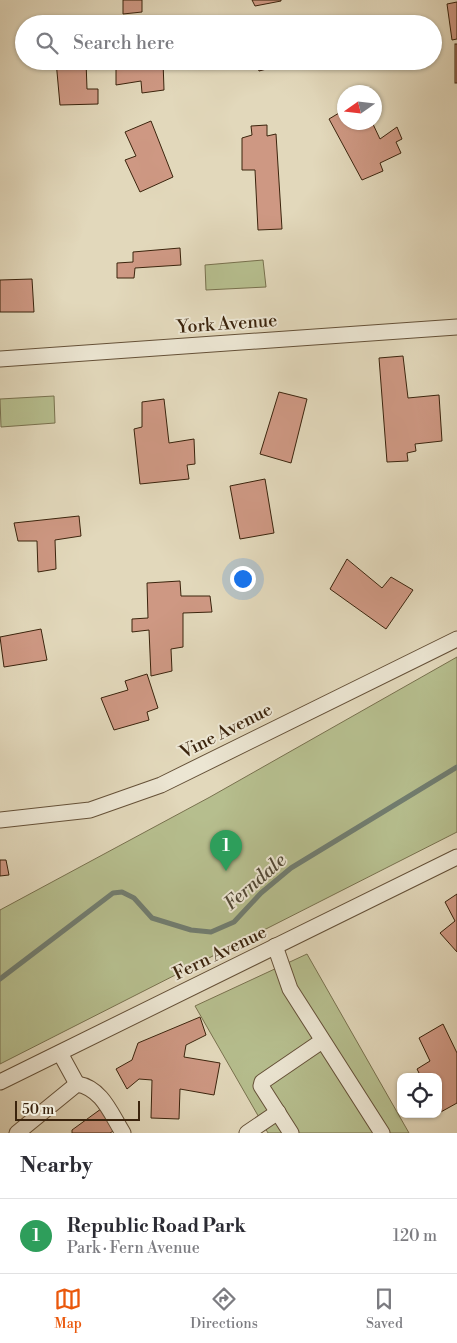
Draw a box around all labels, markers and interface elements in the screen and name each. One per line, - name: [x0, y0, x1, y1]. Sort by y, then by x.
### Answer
- search box: [15, 15, 442, 70]
- icon: search: [33, 29, 61, 57]
- text: Search here: [73, 31, 174, 55]
- north arrow: [337, 85, 382, 130]
- street label: York Avenue: [175, 309, 278, 339]
- your location: [230, 566, 256, 592]
- street label: Vine Avenue: [175, 698, 276, 765]
- pin: 1: [210, 830, 242, 871]
- water label: Ferndale: [219, 848, 291, 916]
- street label: Fern Avenue: [169, 920, 271, 986]
- map controls: [397, 1073, 442, 1118]
- button: locate: [397, 1073, 442, 1118]
- scale bar: [15, 1098, 140, 1121]
- text: 50 m: [22, 1101, 54, 1119]
- text: Nearby: [20, 1153, 93, 1179]
- text: Republic Road Park: [67, 1214, 246, 1238]
- text: 1: [32, 1226, 40, 1246]
- text: 120 m: [393, 1226, 437, 1246]
- text: Park · Fern Avenue: [67, 1238, 200, 1258]
- tab: Map: [54, 1285, 82, 1333]
- tab: Directions: [190, 1285, 258, 1333]
- tab: Saved: [366, 1285, 403, 1333]

